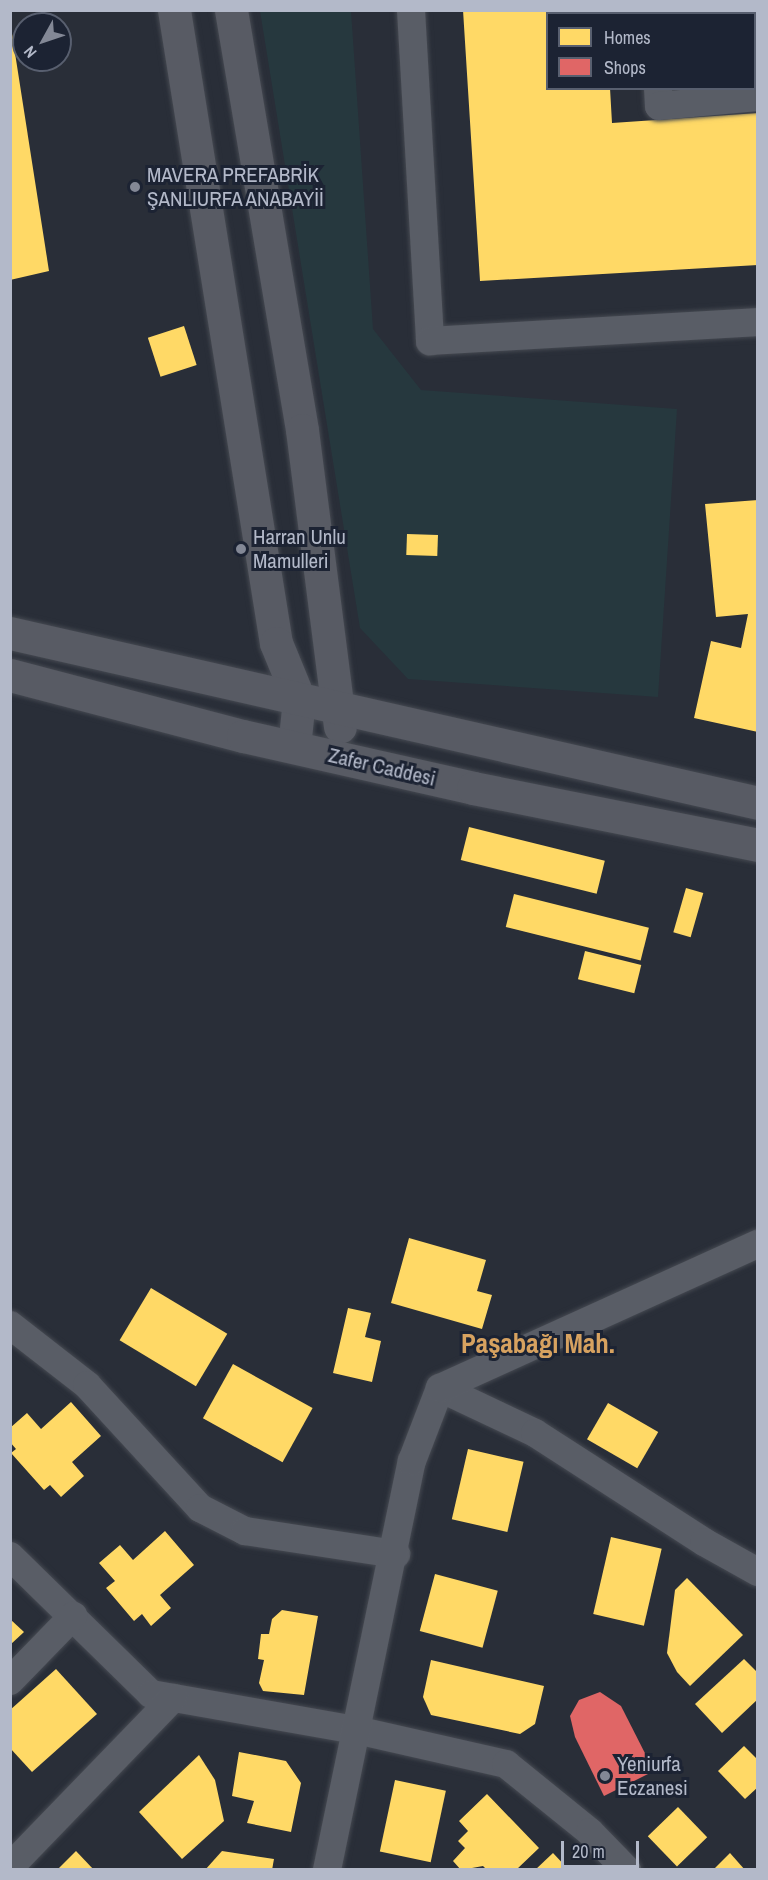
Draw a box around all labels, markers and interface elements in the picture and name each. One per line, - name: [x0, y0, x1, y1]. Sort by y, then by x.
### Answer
- north arrow: [12, 12, 72, 72]
- legend: [546, 12, 756, 90]
- text: Homes: [604, 25, 651, 50]
- text: N: [18, 42, 41, 63]
- text: Shops: [604, 55, 646, 80]
- place label: MAVERA PREFABRİK ŞANLIURFA ANABAYİİ: [147, 162, 326, 212]
- marker: MAVERA PREFABRİK ŞANLIURFA ANABAYİİ: [128, 180, 142, 194]
- place label: Harran Unlu Mamulleri: [253, 524, 346, 574]
- marker: Harran Unlu Mamulleri: [234, 542, 248, 556]
- street label: Zafer Caddesi: [326, 742, 438, 792]
- district label: Paşabağı Mah.: [461, 1328, 615, 1360]
- place label: Yeniurfa Eczanesi: [617, 1751, 688, 1801]
- marker: Yeniurfa Eczanesi: [598, 1769, 612, 1783]
- scale bar: [564, 1829, 642, 1867]
- text: 20 m: [572, 1839, 605, 1864]

